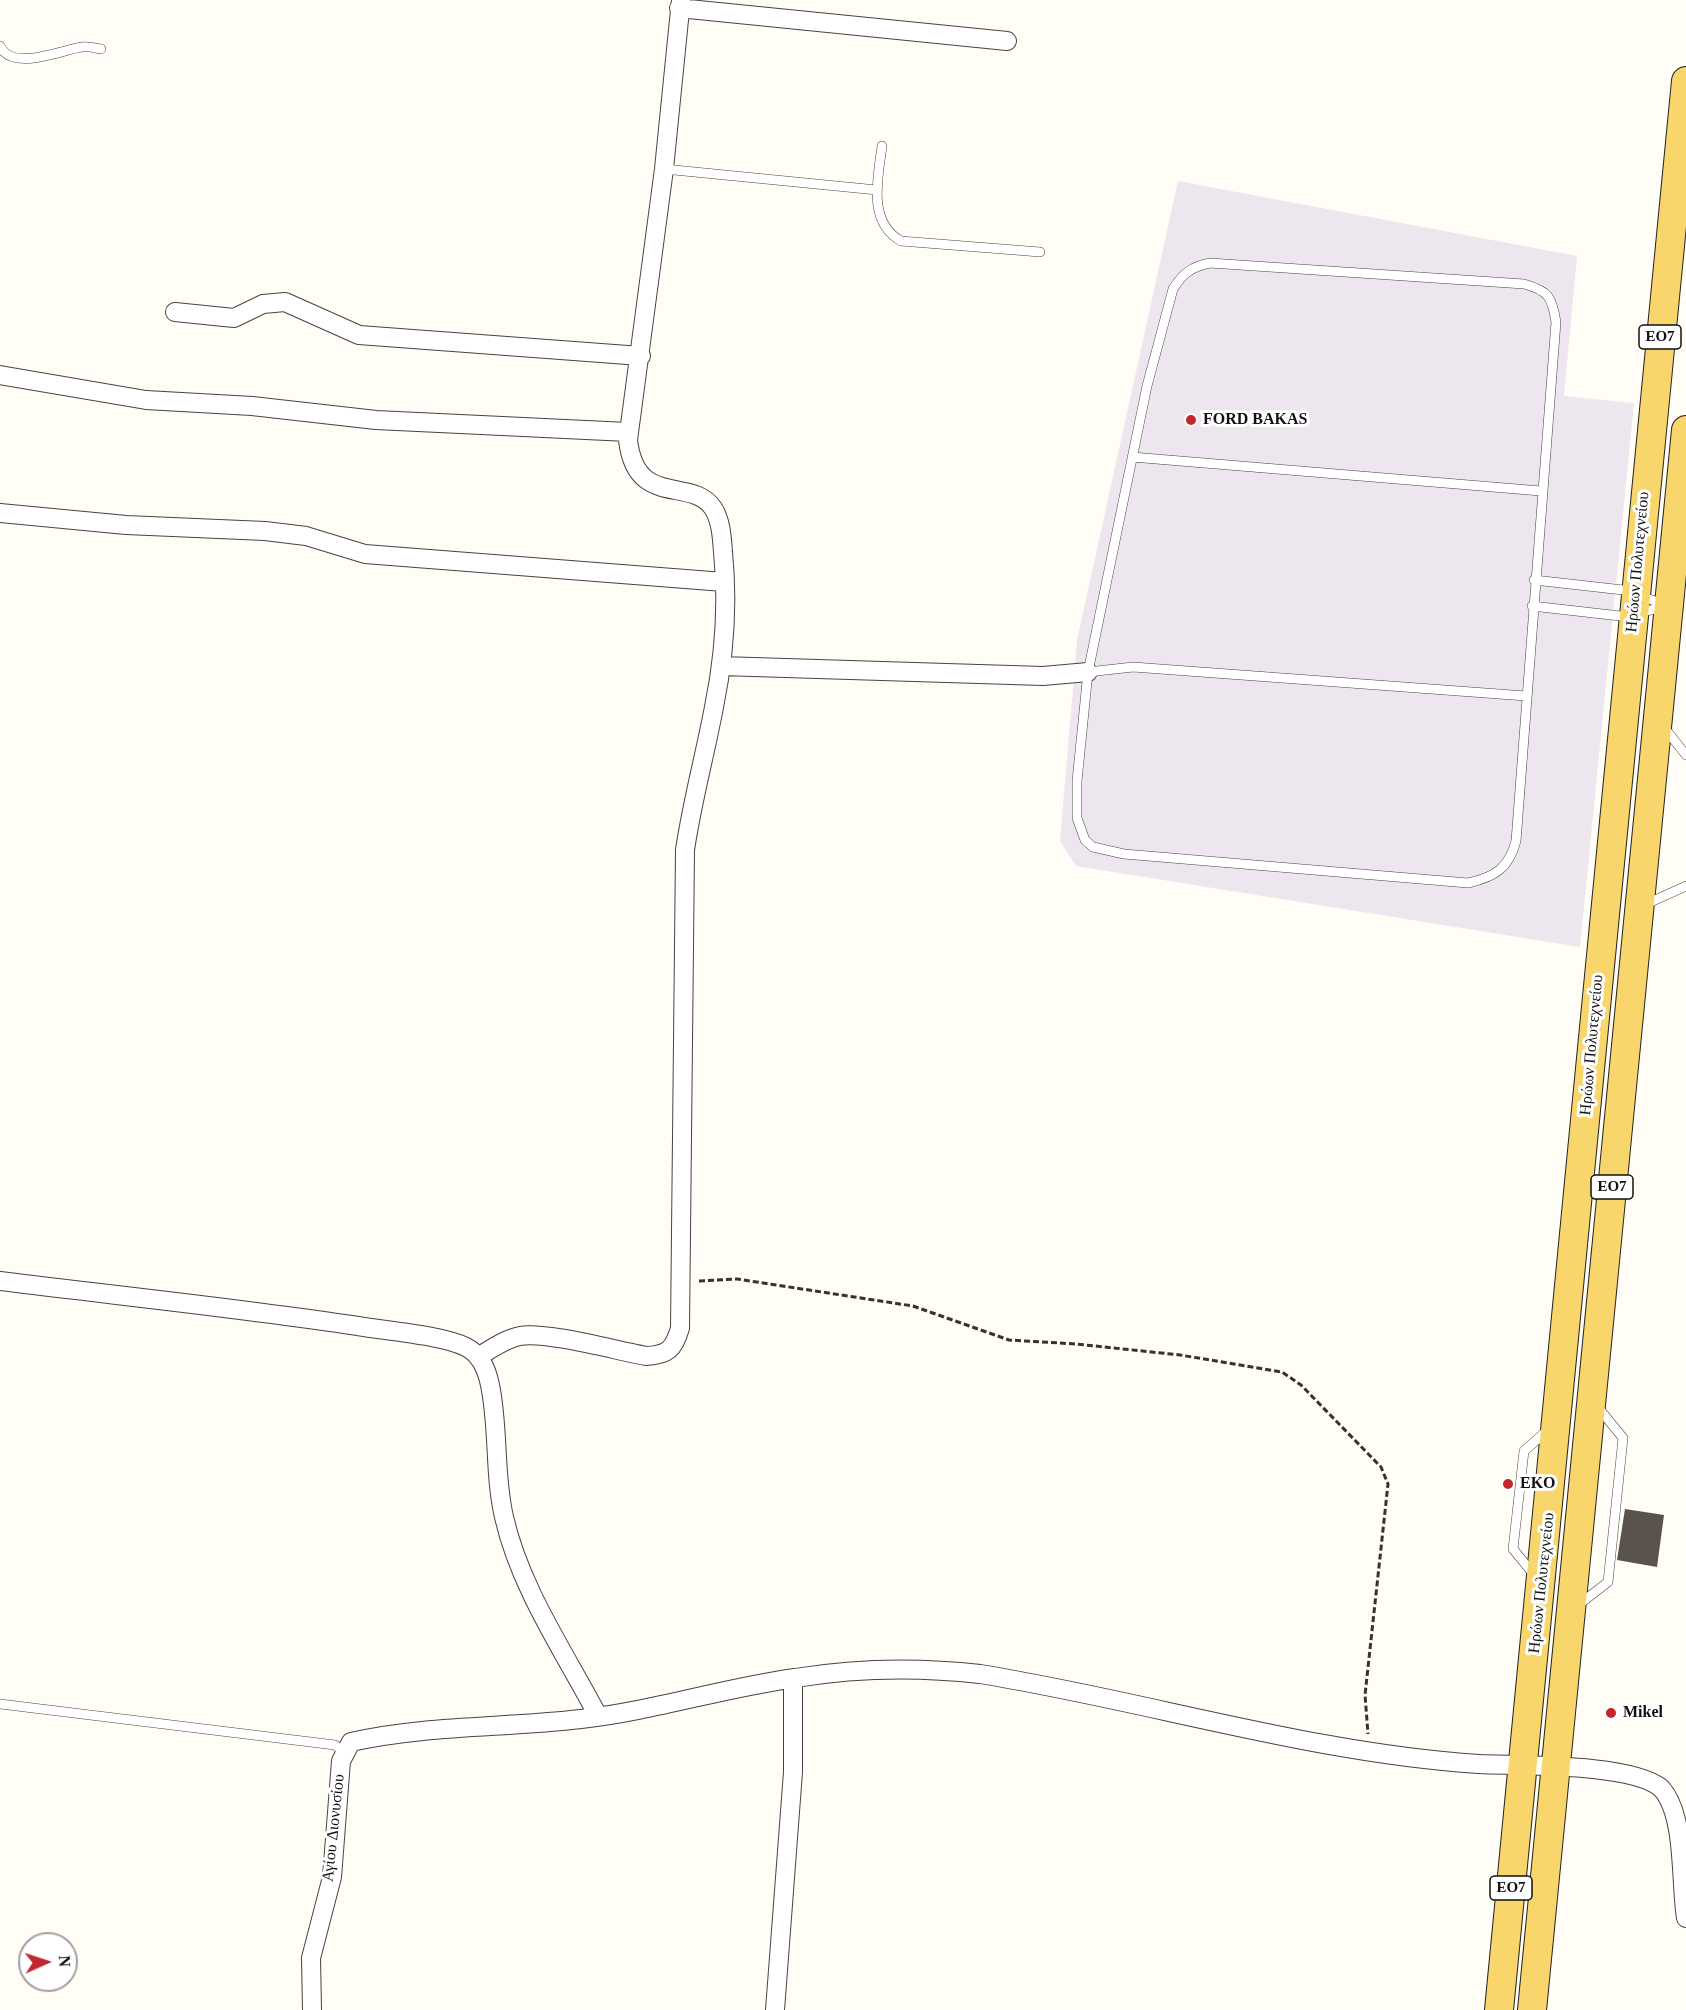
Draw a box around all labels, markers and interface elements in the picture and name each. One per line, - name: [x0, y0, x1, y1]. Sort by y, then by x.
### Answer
- road number: ΕΟ7: [1639, 325, 1681, 349]
- place label: FORD BAKAS: [1203, 410, 1307, 430]
- marker: FORD BAKAS: [1184, 413, 1198, 427]
- street label: Ηρώων Πολυτεχνείου: [1622, 491, 1654, 633]
- street label: Ηρώων Πολυτεχνείου: [1576, 974, 1608, 1116]
- road number: ΕΟ7: [1591, 1175, 1633, 1199]
- place label: EKO: [1520, 1474, 1556, 1494]
- marker: EKO: [1501, 1477, 1515, 1491]
- street label: Ηρώων Πολυτεχνείου: [1525, 1512, 1559, 1654]
- place label: Mikel: [1623, 1703, 1663, 1723]
- marker: Mikel: [1604, 1706, 1618, 1720]
- street label: Αγίου Διονυσίου: [319, 1773, 349, 1883]
- road number: ΕΟ7: [1490, 1876, 1532, 1900]
- north arrow: [18, 1932, 78, 1992]
- text: N: [56, 1955, 73, 1967]

